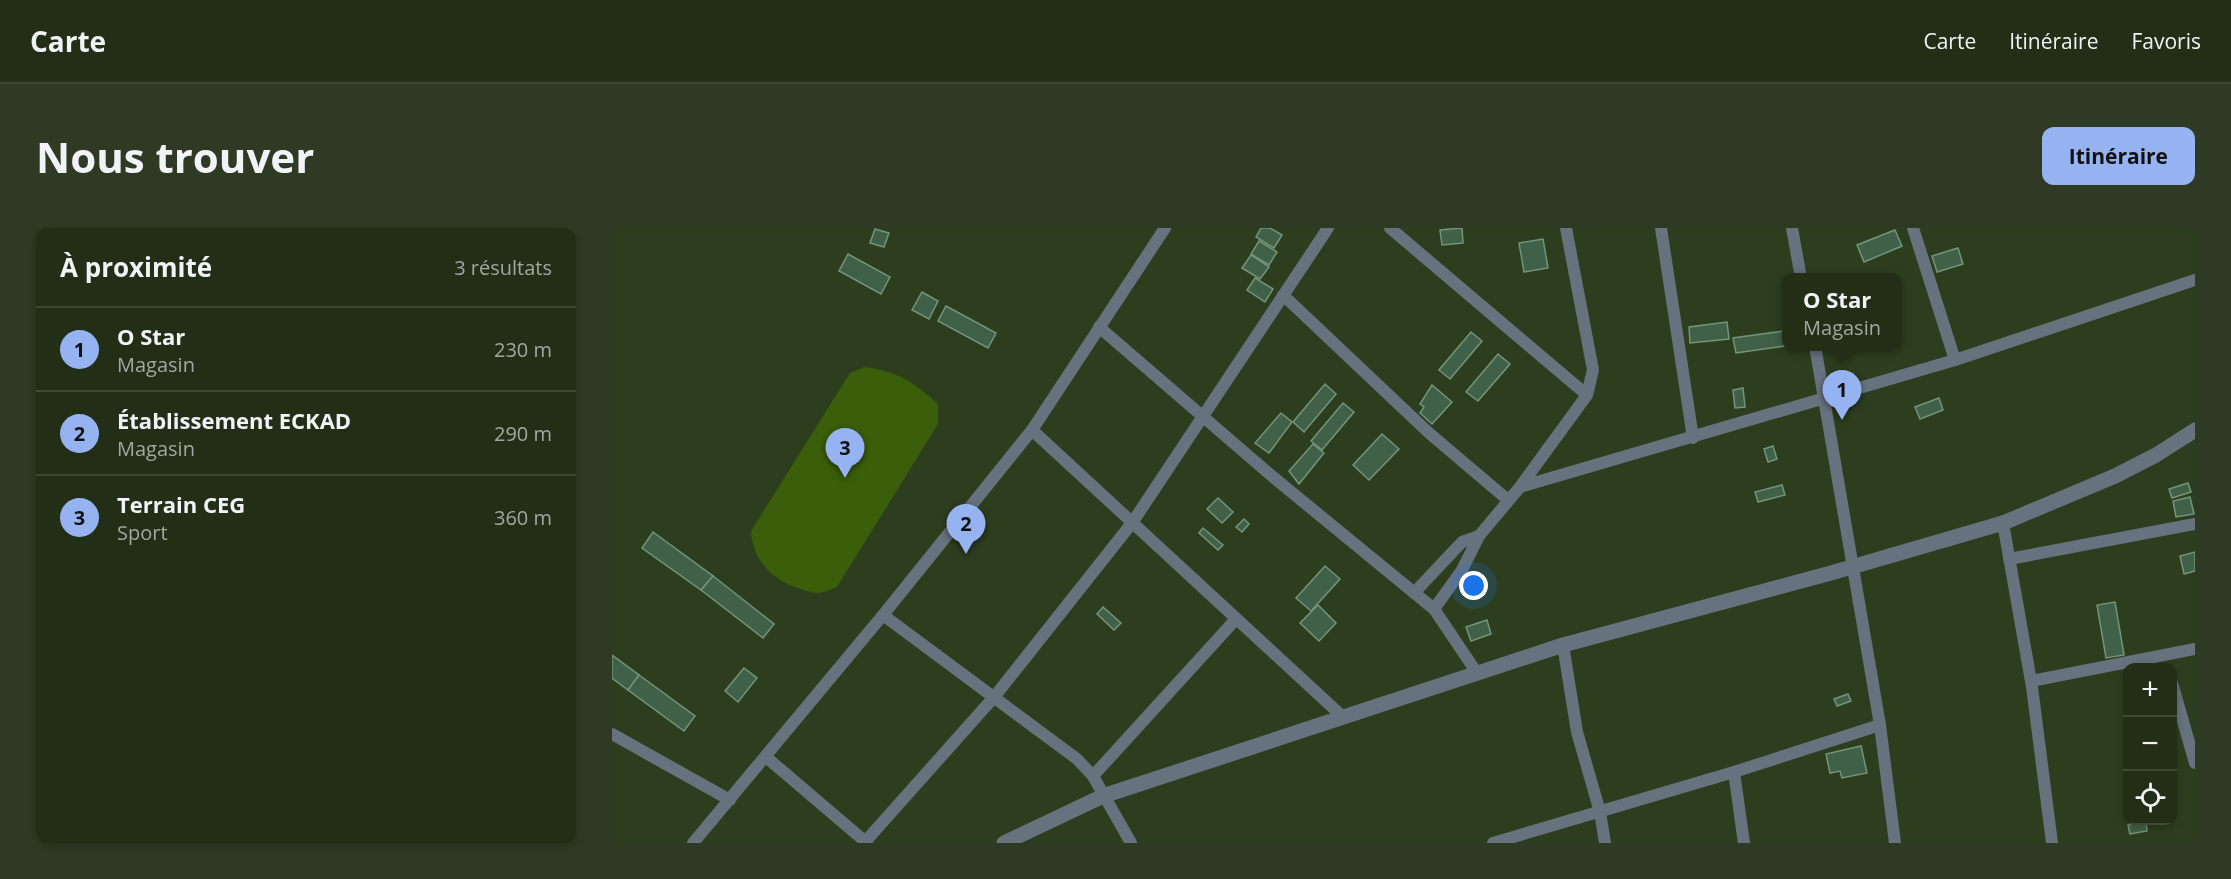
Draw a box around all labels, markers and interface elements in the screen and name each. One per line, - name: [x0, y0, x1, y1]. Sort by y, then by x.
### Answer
- text: Carte: [30, 22, 106, 60]
- text: Carte: [1923, 27, 1976, 55]
- text: Itinéraire: [2009, 27, 2098, 55]
- text: Favoris: [2131, 27, 2201, 55]
- button: Itinéraire: [2042, 127, 2195, 185]
- text: Nous trouver: [36, 128, 314, 185]
- text: À proximité: [60, 249, 212, 285]
- text: 3 résultats: [454, 254, 552, 281]
- popup: [1782, 273, 1902, 351]
- text: O Star: [1803, 284, 1871, 314]
- text: Magasin: [1803, 314, 1881, 341]
- text: O Star: [117, 321, 185, 351]
- text: 1: [74, 336, 85, 363]
- text: 230 m: [494, 336, 552, 363]
- text: Magasin: [117, 351, 195, 378]
- pin: 1: [1822, 370, 1862, 420]
- text: Établissement ECKAD: [117, 405, 351, 435]
- text: 2: [74, 420, 85, 447]
- text: 290 m: [494, 420, 552, 447]
- pin: 3: [826, 428, 864, 478]
- text: Magasin: [117, 435, 195, 462]
- text: Terrain CEG: [117, 489, 245, 519]
- text: 3: [74, 504, 85, 531]
- text: 360 m: [494, 504, 552, 531]
- pin: 2: [946, 504, 986, 554]
- text: Sport: [117, 519, 168, 546]
- your location: [1459, 571, 1488, 600]
- map controls: [2123, 663, 2177, 825]
- button: +: [2123, 663, 2177, 717]
- button: −: [2123, 717, 2177, 771]
- button: locate: [2123, 771, 2177, 825]

